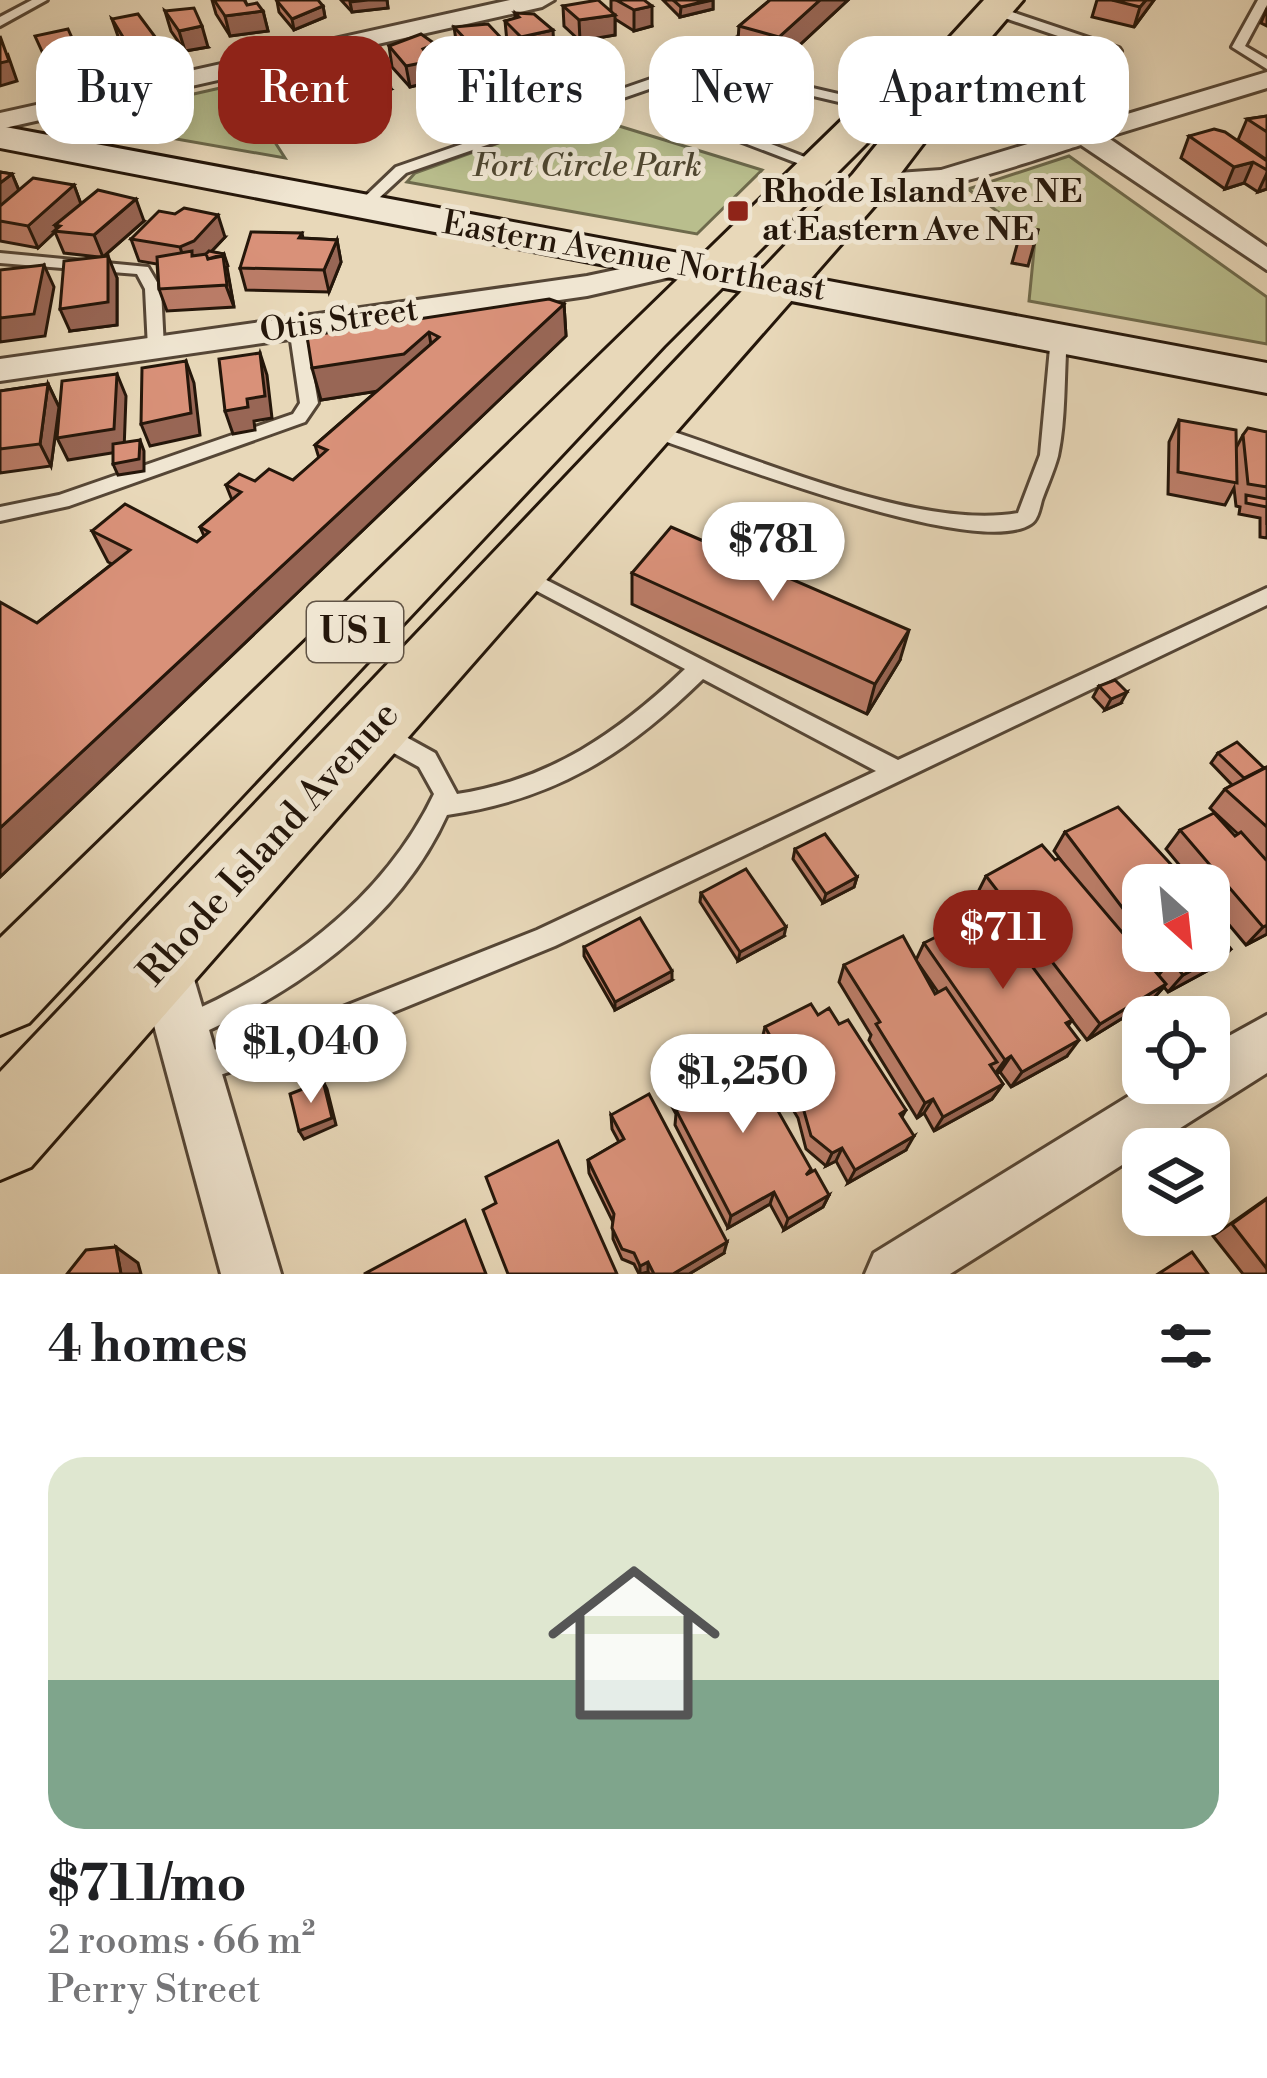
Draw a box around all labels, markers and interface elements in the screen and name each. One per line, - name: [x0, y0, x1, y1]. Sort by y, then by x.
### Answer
- chip: Buy: [36, 36, 194, 144]
- chip: Rent: [218, 36, 392, 144]
- chip: Filters: [416, 36, 625, 144]
- chip: New: [649, 36, 814, 144]
- chip: Apartment: [838, 36, 1129, 144]
- park label: Fort Circle Park: [472, 146, 702, 187]
- place label: Rhode Island Ave NE at Eastern Ave NE: [762, 172, 1082, 251]
- marker: Rhode Island Ave NE at Eastern Ave NE: [725, 198, 751, 224]
- street label: Eastern Avenue Northeast: [439, 203, 829, 311]
- street label: Otis Street: [257, 290, 421, 352]
- pin: $781: [702, 502, 844, 604]
- text: $781: [729, 516, 817, 565]
- road number: US 1: [307, 602, 403, 662]
- street label: Rhode Island Avenue: [128, 691, 410, 997]
- north arrow: [1122, 864, 1230, 972]
- map controls: [1122, 864, 1230, 1236]
- pin: $711: [932, 890, 1074, 992]
- text: $711: [960, 904, 1046, 953]
- button: locate: [1122, 996, 1230, 1104]
- pin: $1,040: [213, 1004, 409, 1106]
- text: $1,040: [242, 1018, 380, 1067]
- pin: $1,250: [645, 1034, 841, 1136]
- text: $1,250: [677, 1048, 809, 1097]
- button: layers: [1122, 1128, 1230, 1236]
- icon: filters: [1153, 1313, 1219, 1379]
- text: 4 homes: [48, 1314, 248, 1378]
- icon: home: [526, 1535, 742, 1751]
- text: $711/mo: [48, 1853, 247, 1917]
- text: 2 rooms · 66 m²: [48, 1917, 315, 1966]
- text: Perry Street: [48, 1966, 261, 2015]

